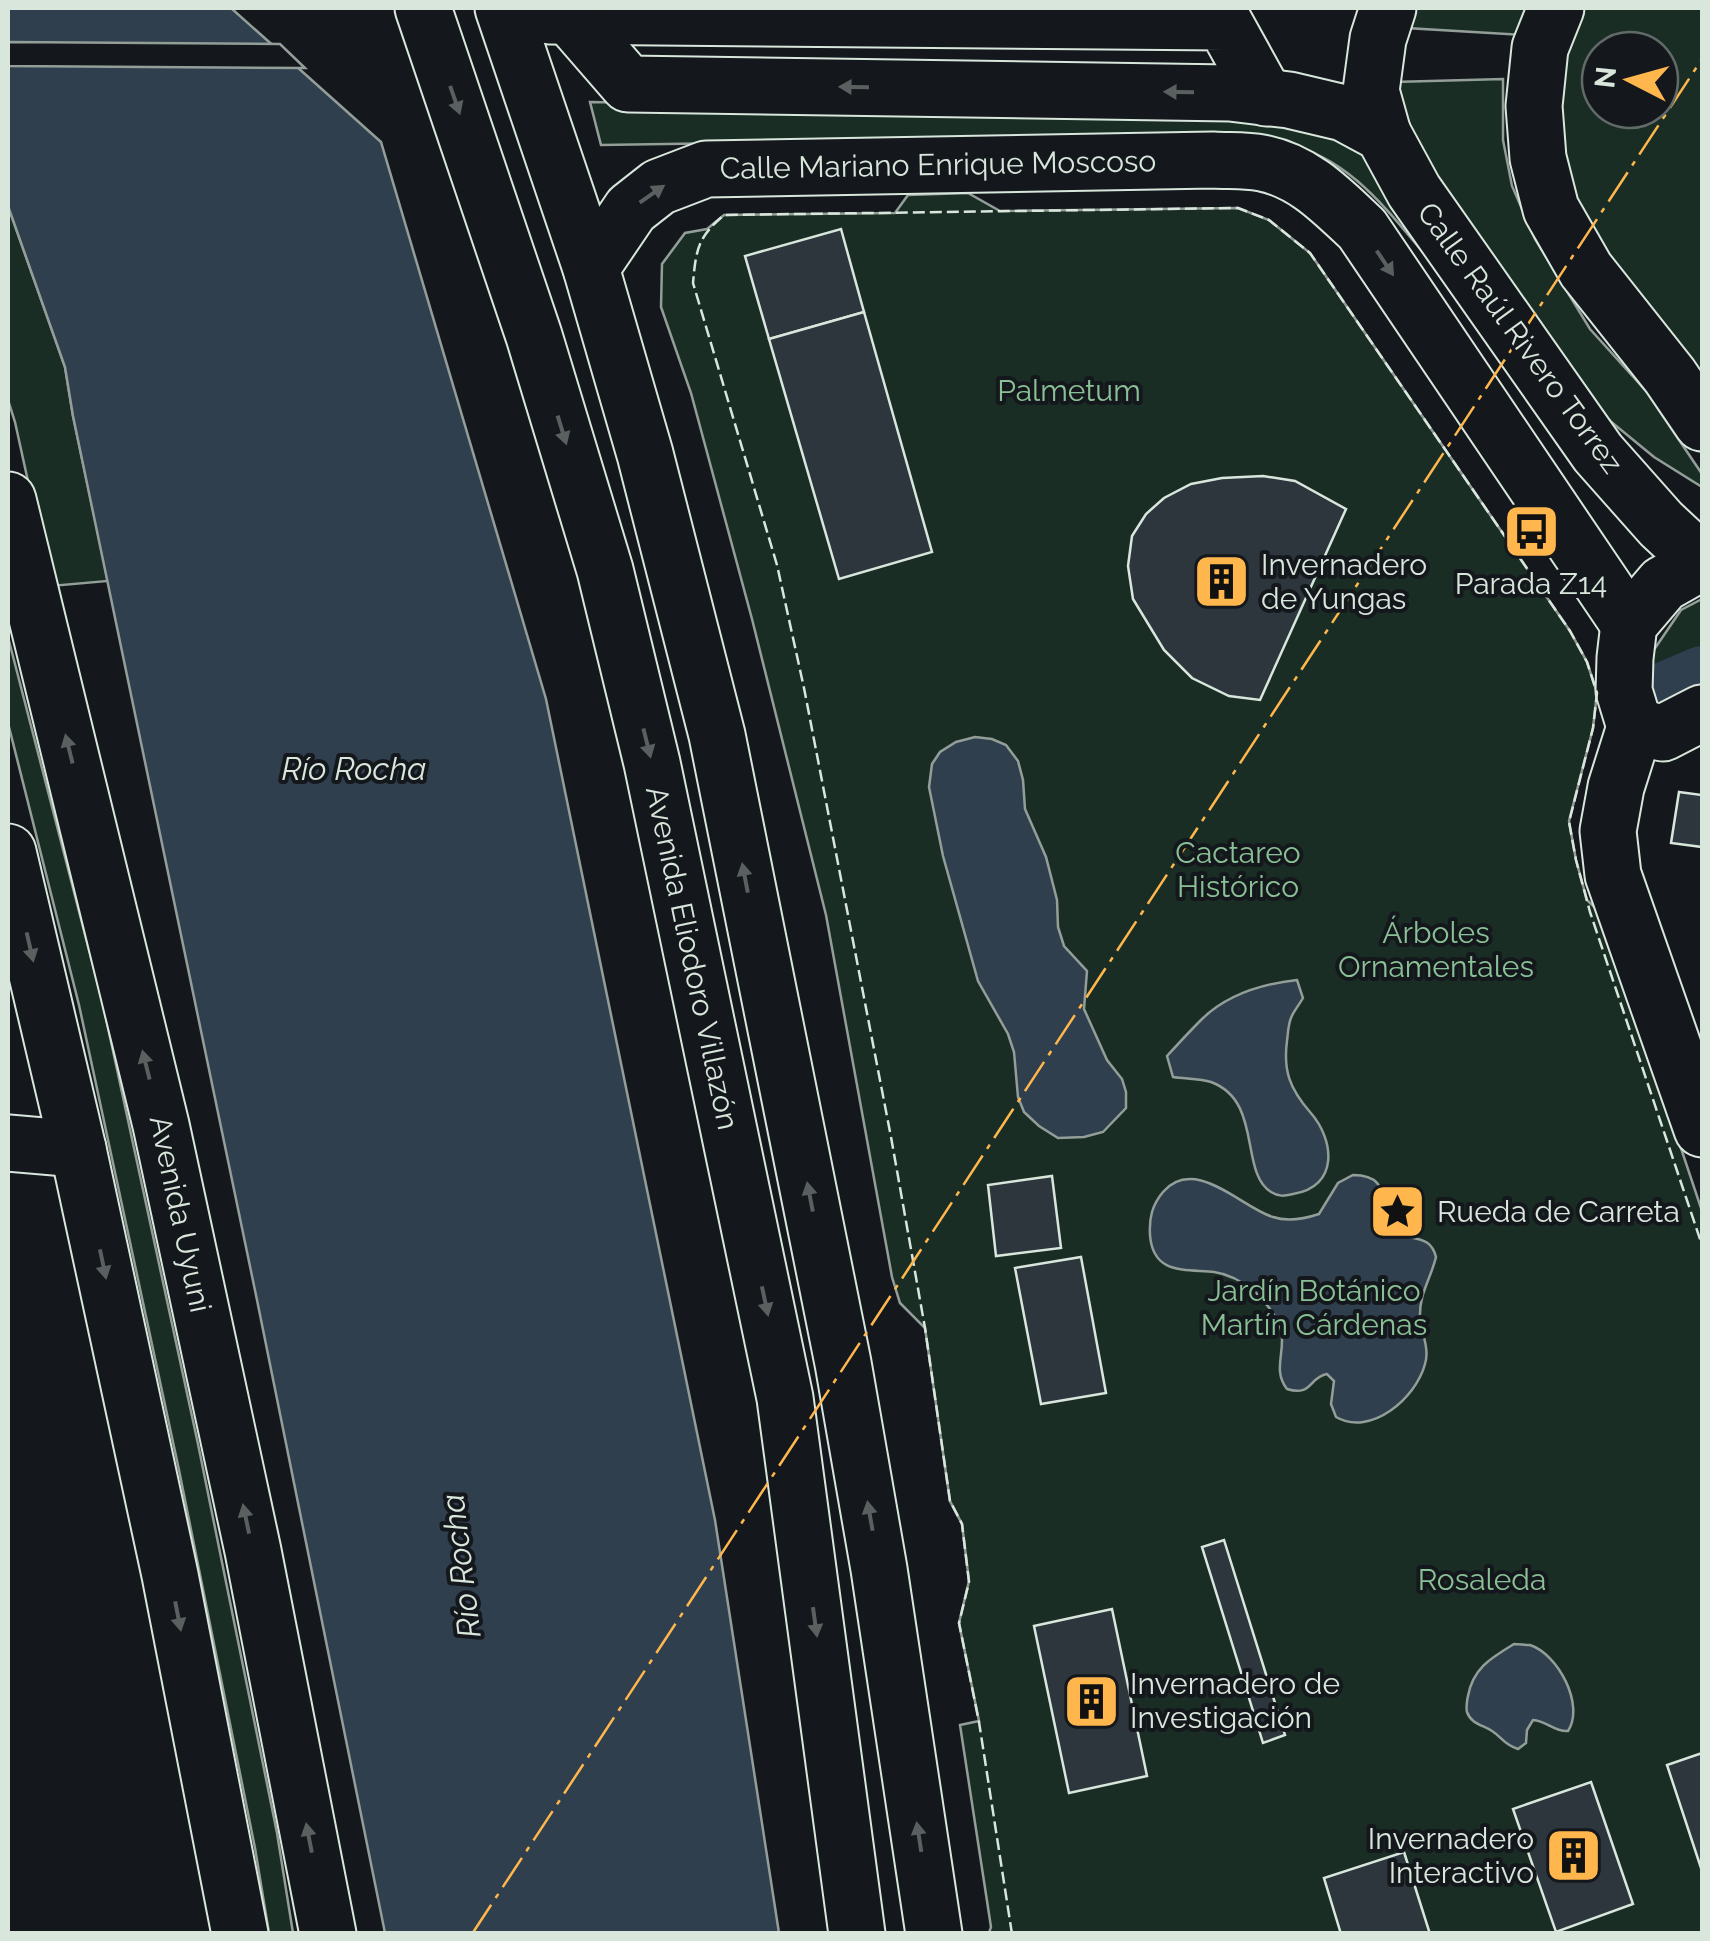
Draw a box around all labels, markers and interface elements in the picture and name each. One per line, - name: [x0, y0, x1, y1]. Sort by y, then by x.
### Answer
- north arrow: [1580, 30, 1680, 130]
- text: N: [1588, 65, 1623, 90]
- one-way arrow: [837, 79, 869, 95]
- one-way arrow: [1162, 84, 1194, 100]
- one-way arrow: [448, 85, 463, 115]
- street label: Calle Mariano Enrique Moscoso: [719, 143, 1157, 186]
- one-way arrow: [639, 185, 665, 204]
- street label: Calle Raúl Rivero Torrez: [1410, 195, 1630, 480]
- one-way arrow: [1375, 250, 1394, 277]
- park label: Palmetum: [997, 373, 1141, 408]
- one-way arrow: [555, 415, 570, 445]
- bus stop icon: Parada Z14: [1501, 501, 1561, 561]
- place label: Invernadero de Yungas: [1261, 547, 1427, 616]
- building icon: Invernadero de Yungas: [1192, 552, 1252, 612]
- place label: Parada Z14: [1455, 566, 1607, 601]
- one-way arrow: [640, 728, 655, 759]
- one-way arrow: [61, 733, 77, 764]
- water label: Río Rocha: [282, 750, 426, 787]
- street label: Avenida Eliodoro Villazón: [639, 783, 746, 1133]
- park label: Cactareo Histórico: [1175, 835, 1301, 904]
- one-way arrow: [737, 862, 753, 893]
- park label: Árboles Ornamentales: [1338, 915, 1534, 984]
- one-way arrow: [23, 932, 38, 963]
- one-way arrow: [138, 1049, 154, 1080]
- street label: Avenida Uyuni: [143, 1113, 218, 1315]
- one-way arrow: [801, 1181, 817, 1212]
- place icon: Rueda de Carreta: [1368, 1182, 1428, 1242]
- place label: Rueda de Carreta: [1437, 1194, 1680, 1229]
- one-way arrow: [95, 1249, 111, 1280]
- park label: Jardín Botánico Martín Cárdenas: [1201, 1273, 1427, 1342]
- one-way arrow: [757, 1286, 773, 1317]
- water label: Río Rocha: [433, 1492, 488, 1640]
- one-way arrow: [862, 1500, 877, 1531]
- one-way arrow: [237, 1503, 253, 1534]
- park label: Rosaleda: [1418, 1562, 1546, 1597]
- one-way arrow: [170, 1600, 186, 1631]
- one-way arrow: [808, 1606, 824, 1638]
- place label: Invernadero de Investigación: [1130, 1666, 1340, 1735]
- building icon: Invernadero de Investigación: [1061, 1671, 1121, 1731]
- one-way arrow: [911, 1821, 927, 1852]
- place label: Invernadero Interactivo: [1368, 1821, 1534, 1890]
- one-way arrow: [301, 1822, 317, 1853]
- building icon: Invernadero Interactivo: [1543, 1826, 1603, 1886]

